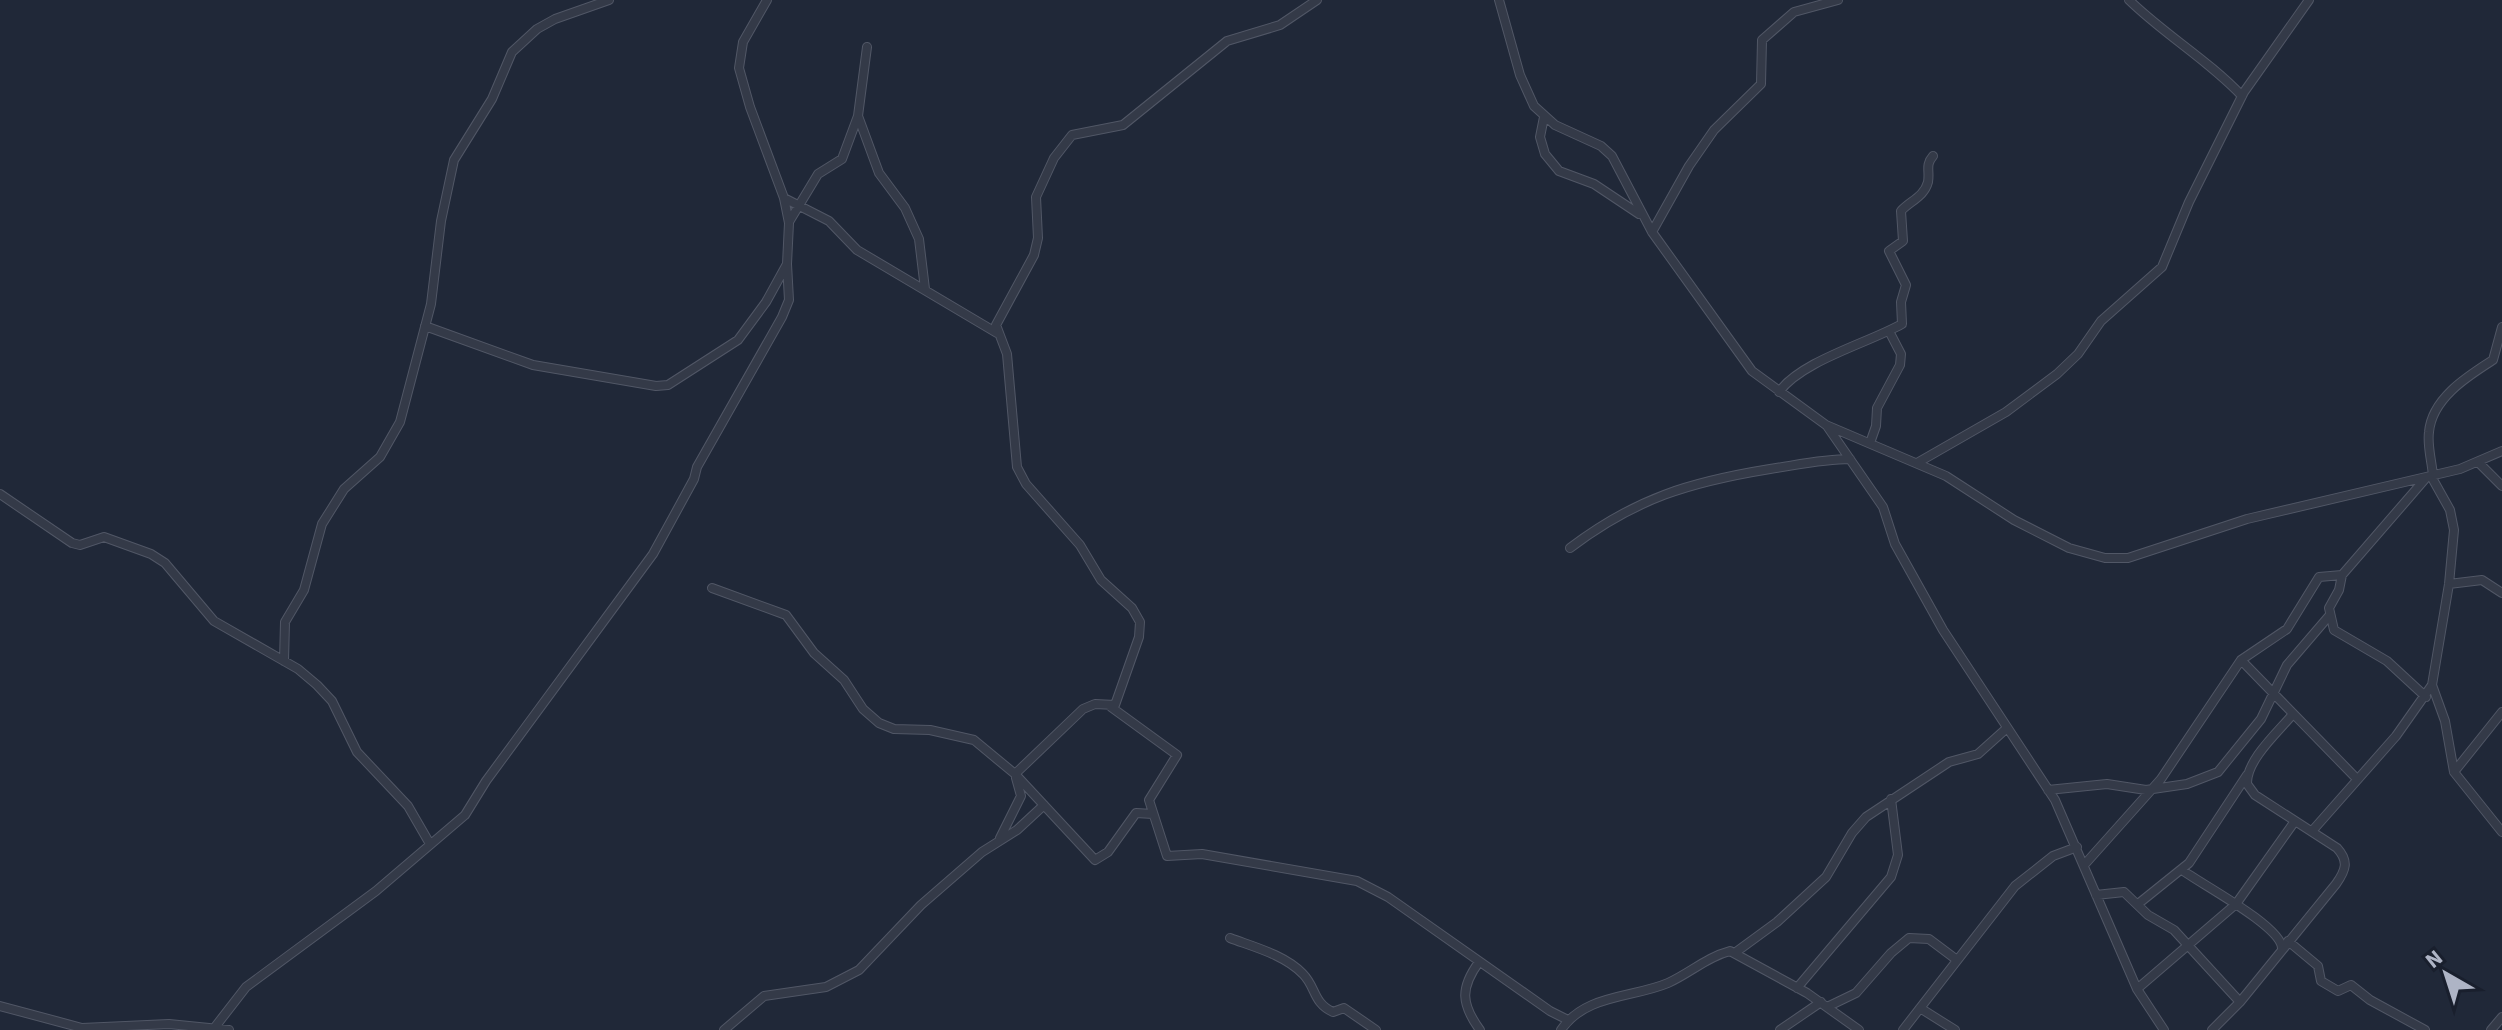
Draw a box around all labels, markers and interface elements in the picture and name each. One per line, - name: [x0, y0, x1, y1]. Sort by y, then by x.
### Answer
- north arrow: [2406, 934, 2486, 1014]
- text: N: [2418, 942, 2450, 976]

